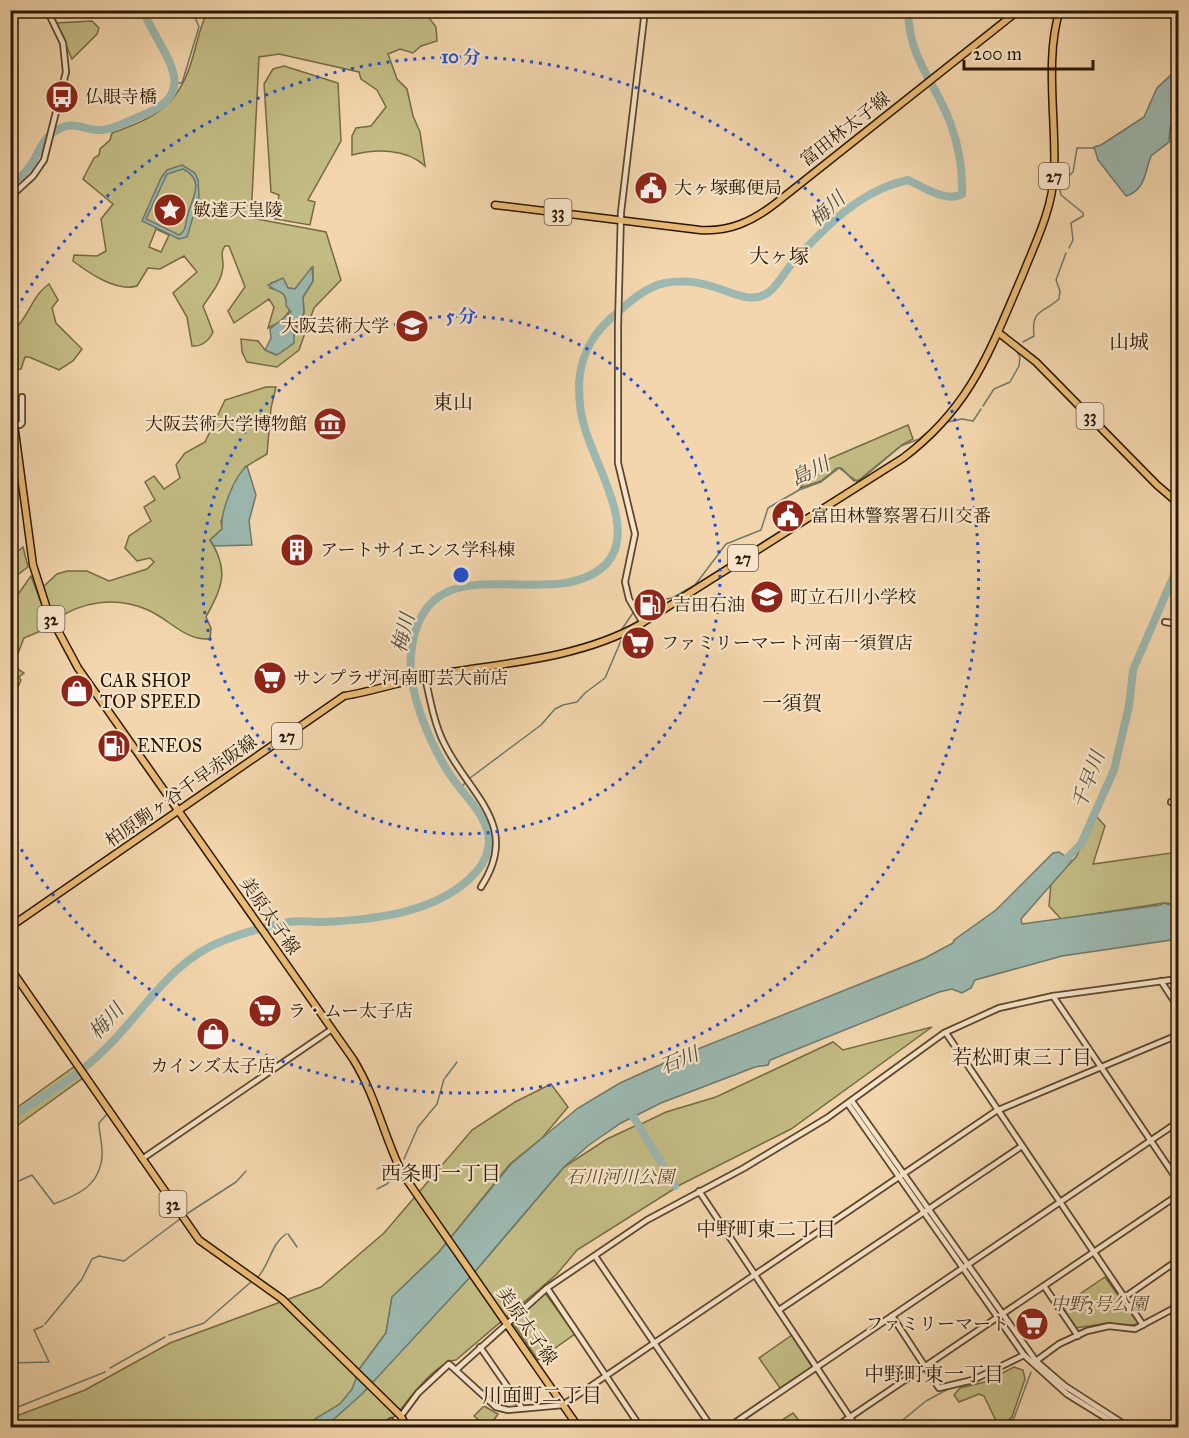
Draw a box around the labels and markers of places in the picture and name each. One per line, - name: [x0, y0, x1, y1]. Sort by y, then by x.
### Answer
- bus stop icon: 仏眼寺橋: [44, 79, 80, 115]
- place label: 仏眼寺橋: [85, 86, 157, 108]
- public building icon: 大ヶ塚郵便局: [633, 170, 669, 206]
- place label: 大ヶ塚郵便局: [674, 177, 782, 199]
- place icon: 敏達天皇陵: [152, 192, 188, 228]
- place label: 敏達天皇陵: [193, 199, 283, 221]
- school or university icon: 大阪芸術大学: [394, 308, 430, 344]
- place label: 大阪芸術大学: [281, 315, 389, 337]
- museum icon: 大阪芸術大学博物館: [312, 406, 348, 442]
- place label: 大阪芸術大学博物館: [145, 413, 307, 435]
- public building icon: 富田林警察署石川交番: [770, 498, 806, 534]
- place label: 富田林警察署石川交番: [811, 505, 991, 527]
- building icon: アートサイエンス学科棟: [279, 532, 315, 568]
- place label: アートサイエンス学科棟: [320, 539, 515, 561]
- centre of rings: [451, 565, 471, 585]
- school or university icon: 町立石川小学校: [749, 579, 785, 615]
- place label: 町立石川小学校: [790, 586, 916, 608]
- fuel station icon: 吉田石油: [632, 587, 668, 623]
- place label: 吉田石油: [673, 594, 745, 616]
- supermarket icon: ファミリーマート河南一須賀店: [620, 625, 656, 661]
- place label: ファミリーマート河南一須賀店: [661, 632, 913, 654]
- supermarket icon: サンプラザ河南町芸大前店: [252, 660, 288, 696]
- place label: サンプラザ河南町芸大前店: [293, 667, 508, 689]
- place label: CAR SHOP TOP SPEED: [100, 670, 201, 713]
- shop icon: CAR SHOP TOP SPEED: [59, 673, 95, 709]
- fuel station icon: ENEOS: [96, 728, 132, 764]
- place label: ENEOS: [137, 735, 202, 757]
- supermarket icon: ラ・ムー太子店: [247, 993, 283, 1029]
- place label: ラ・ムー太子店: [288, 1000, 413, 1022]
- shop icon: カインズ太子店: [195, 1016, 231, 1052]
- place label: カインズ太子店: [151, 1055, 275, 1077]
- supermarket icon: ファミリーマート: [1014, 1306, 1050, 1342]
- place label: ファミリーマート: [865, 1313, 1009, 1335]

